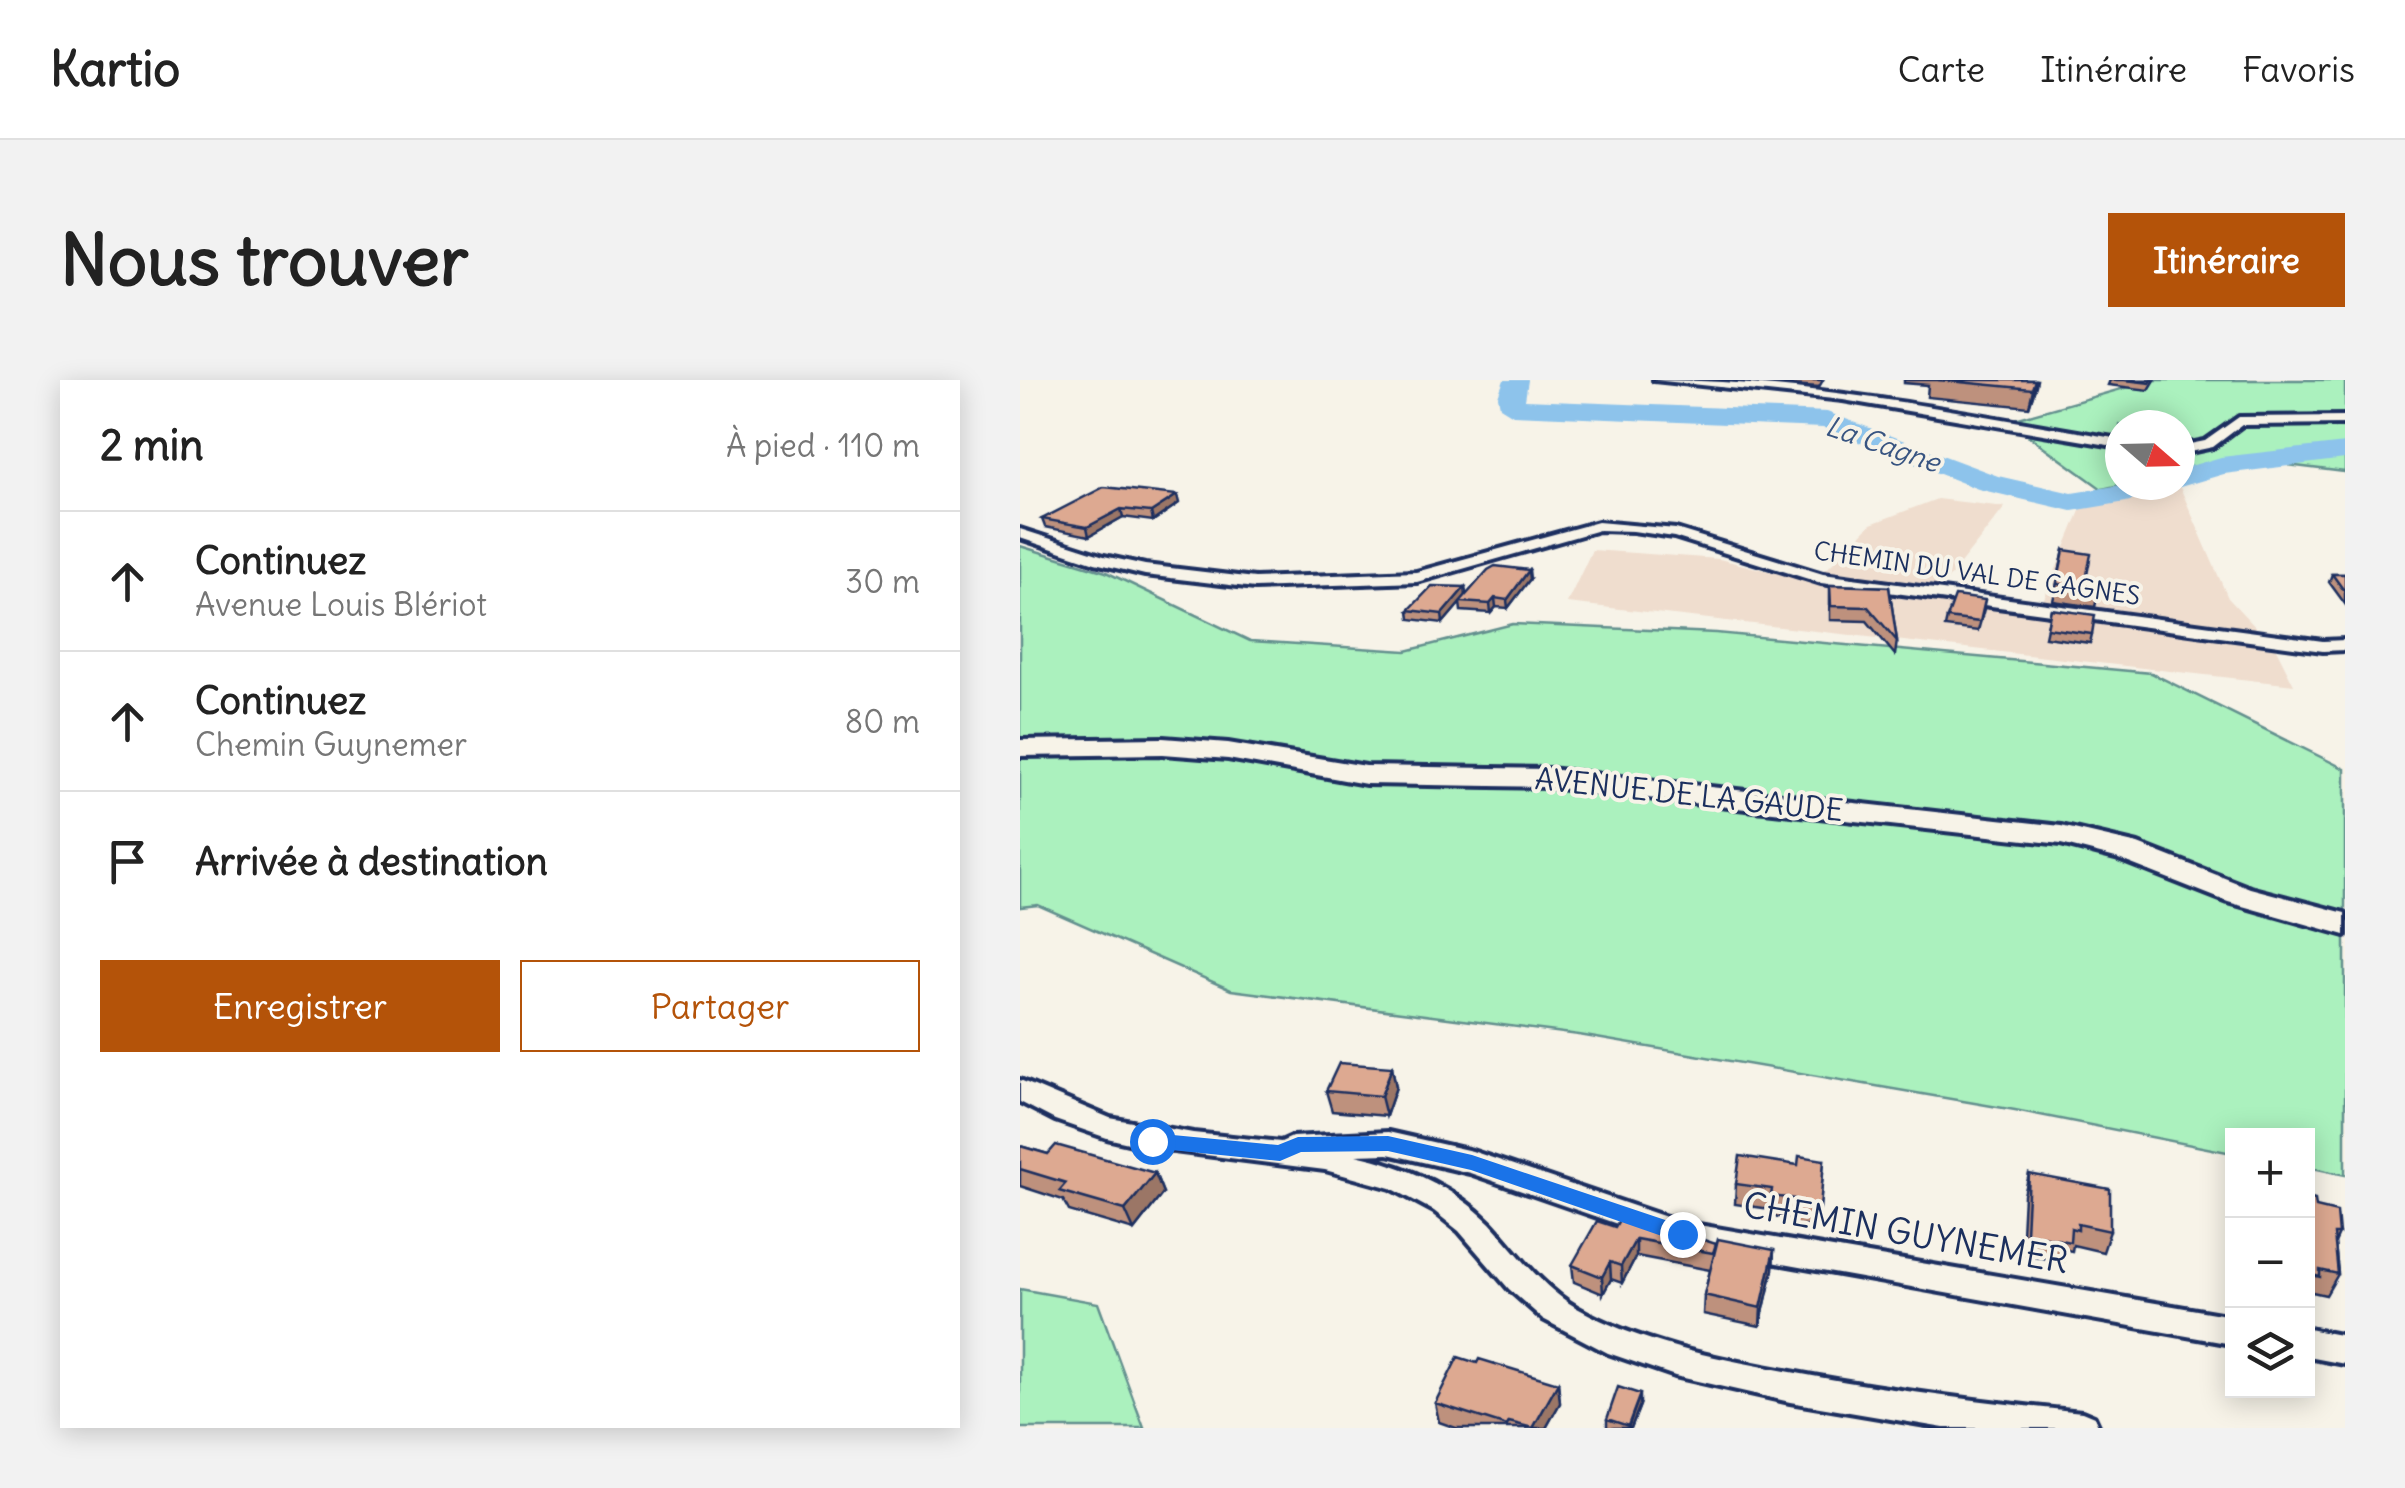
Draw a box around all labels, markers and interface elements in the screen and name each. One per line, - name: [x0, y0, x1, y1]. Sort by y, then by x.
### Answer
- text: Kartio: [50, 39, 180, 99]
- text: Carte: [1898, 47, 1985, 91]
- text: Itinéraire: [2040, 47, 2187, 91]
- text: Favoris: [2242, 47, 2355, 91]
- button: Itinéraire: [2108, 213, 2345, 307]
- text: Nous trouver: [60, 216, 468, 304]
- water label: La Cagne: [1821, 408, 1947, 481]
- north arrow: [2105, 410, 2195, 500]
- text: 2 min: [100, 419, 204, 471]
- text: À pied · 110 m: [726, 425, 920, 466]
- street label: CHEMIN DU VAL DE CAGNES: [1812, 534, 2142, 612]
- text: Continuez: [195, 537, 366, 584]
- icon: ahead: [100, 554, 155, 609]
- text: 30 m: [845, 561, 920, 602]
- text: Avenue Louis Blériot: [195, 584, 487, 625]
- text: Continuez: [195, 677, 366, 724]
- icon: ahead: [100, 694, 155, 749]
- text: 80 m: [845, 701, 920, 742]
- text: Chemin Guynemer: [195, 724, 467, 765]
- street label: AVENUE DE LA GAUDE: [1533, 759, 1845, 829]
- icon: arrive: [100, 834, 155, 889]
- text: Arrivée à destination: [195, 838, 548, 885]
- button: Enregistrer: [100, 960, 500, 1052]
- button: Partager: [520, 960, 920, 1052]
- route start: [1130, 1119, 1176, 1165]
- map controls: [2225, 1128, 2315, 1398]
- button: +: [2225, 1128, 2315, 1218]
- street label: CHEMIN GUYNEMER: [1740, 1182, 2072, 1282]
- route end: [1660, 1212, 1706, 1258]
- button: −: [2225, 1218, 2315, 1308]
- button: layers: [2225, 1308, 2315, 1398]

